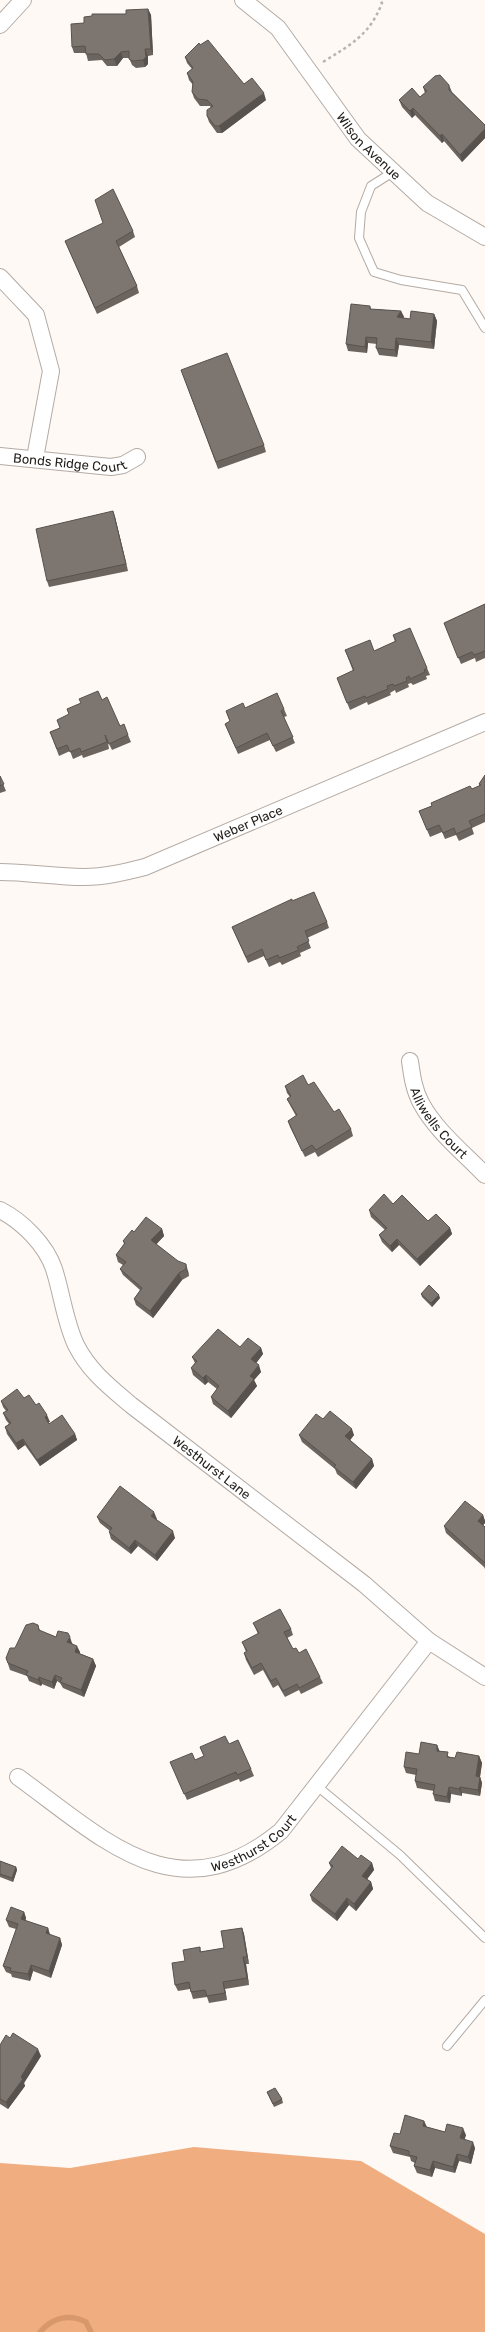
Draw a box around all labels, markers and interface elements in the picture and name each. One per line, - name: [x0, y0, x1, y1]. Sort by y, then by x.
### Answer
- street label: Wilson Avenue: [334, 109, 404, 183]
- street label: Bonds Ridge Court: [13, 450, 129, 475]
- street label: Weber Place: [211, 802, 285, 844]
- street label: Alliwells Court: [408, 1085, 471, 1161]
- street label: Westhurst Lane: [170, 1432, 254, 1502]
- street label: Westhurst Court: [209, 1811, 299, 1874]

